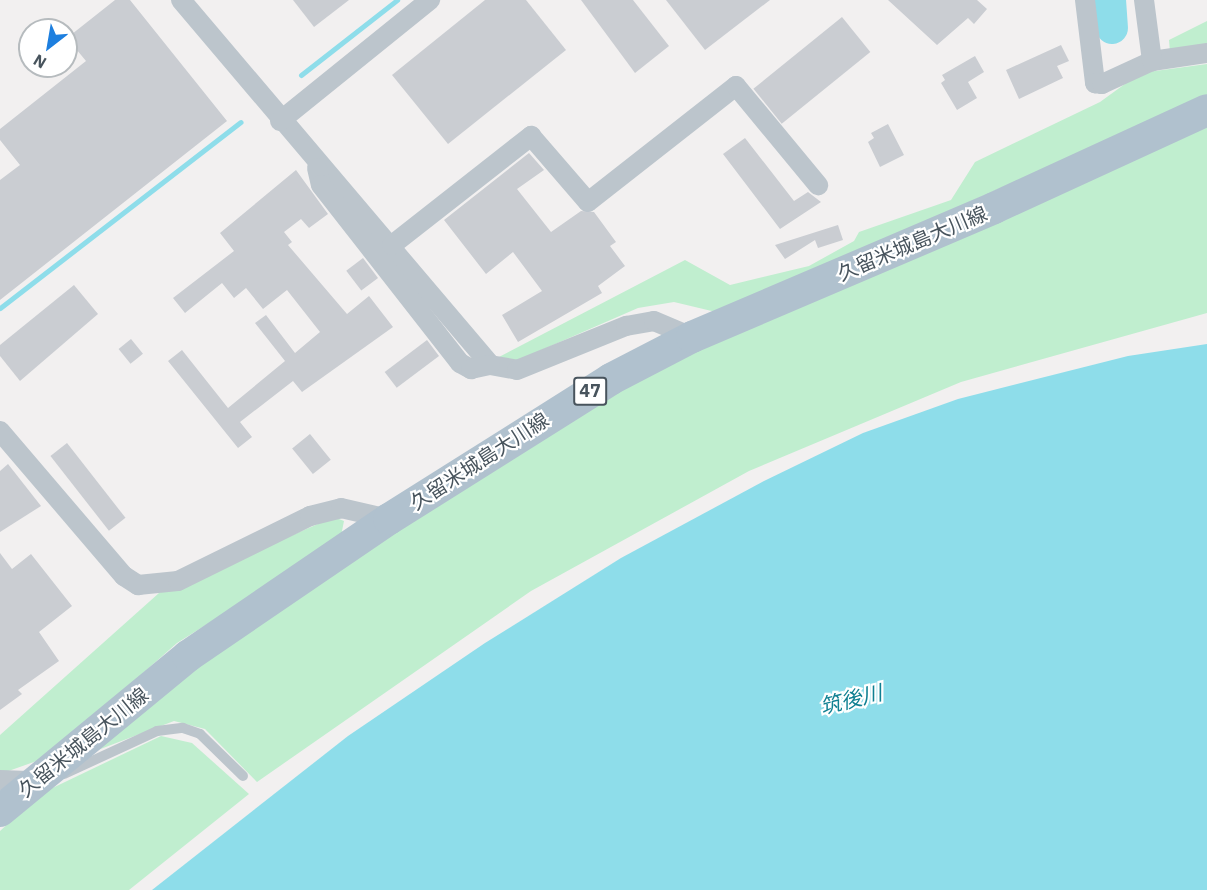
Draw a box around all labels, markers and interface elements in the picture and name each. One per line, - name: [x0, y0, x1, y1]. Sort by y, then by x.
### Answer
- north arrow: [18, 18, 78, 78]
- text: N: [30, 50, 50, 73]
- street label: 久留米城島大川線: [834, 201, 990, 285]
- road number: 47: [572, 376, 608, 406]
- street label: 久留米城島大川線: [405, 407, 553, 515]
- water label: 筑後川: [817, 679, 885, 719]
- street label: 久留米城島大川線: [13, 682, 153, 802]

